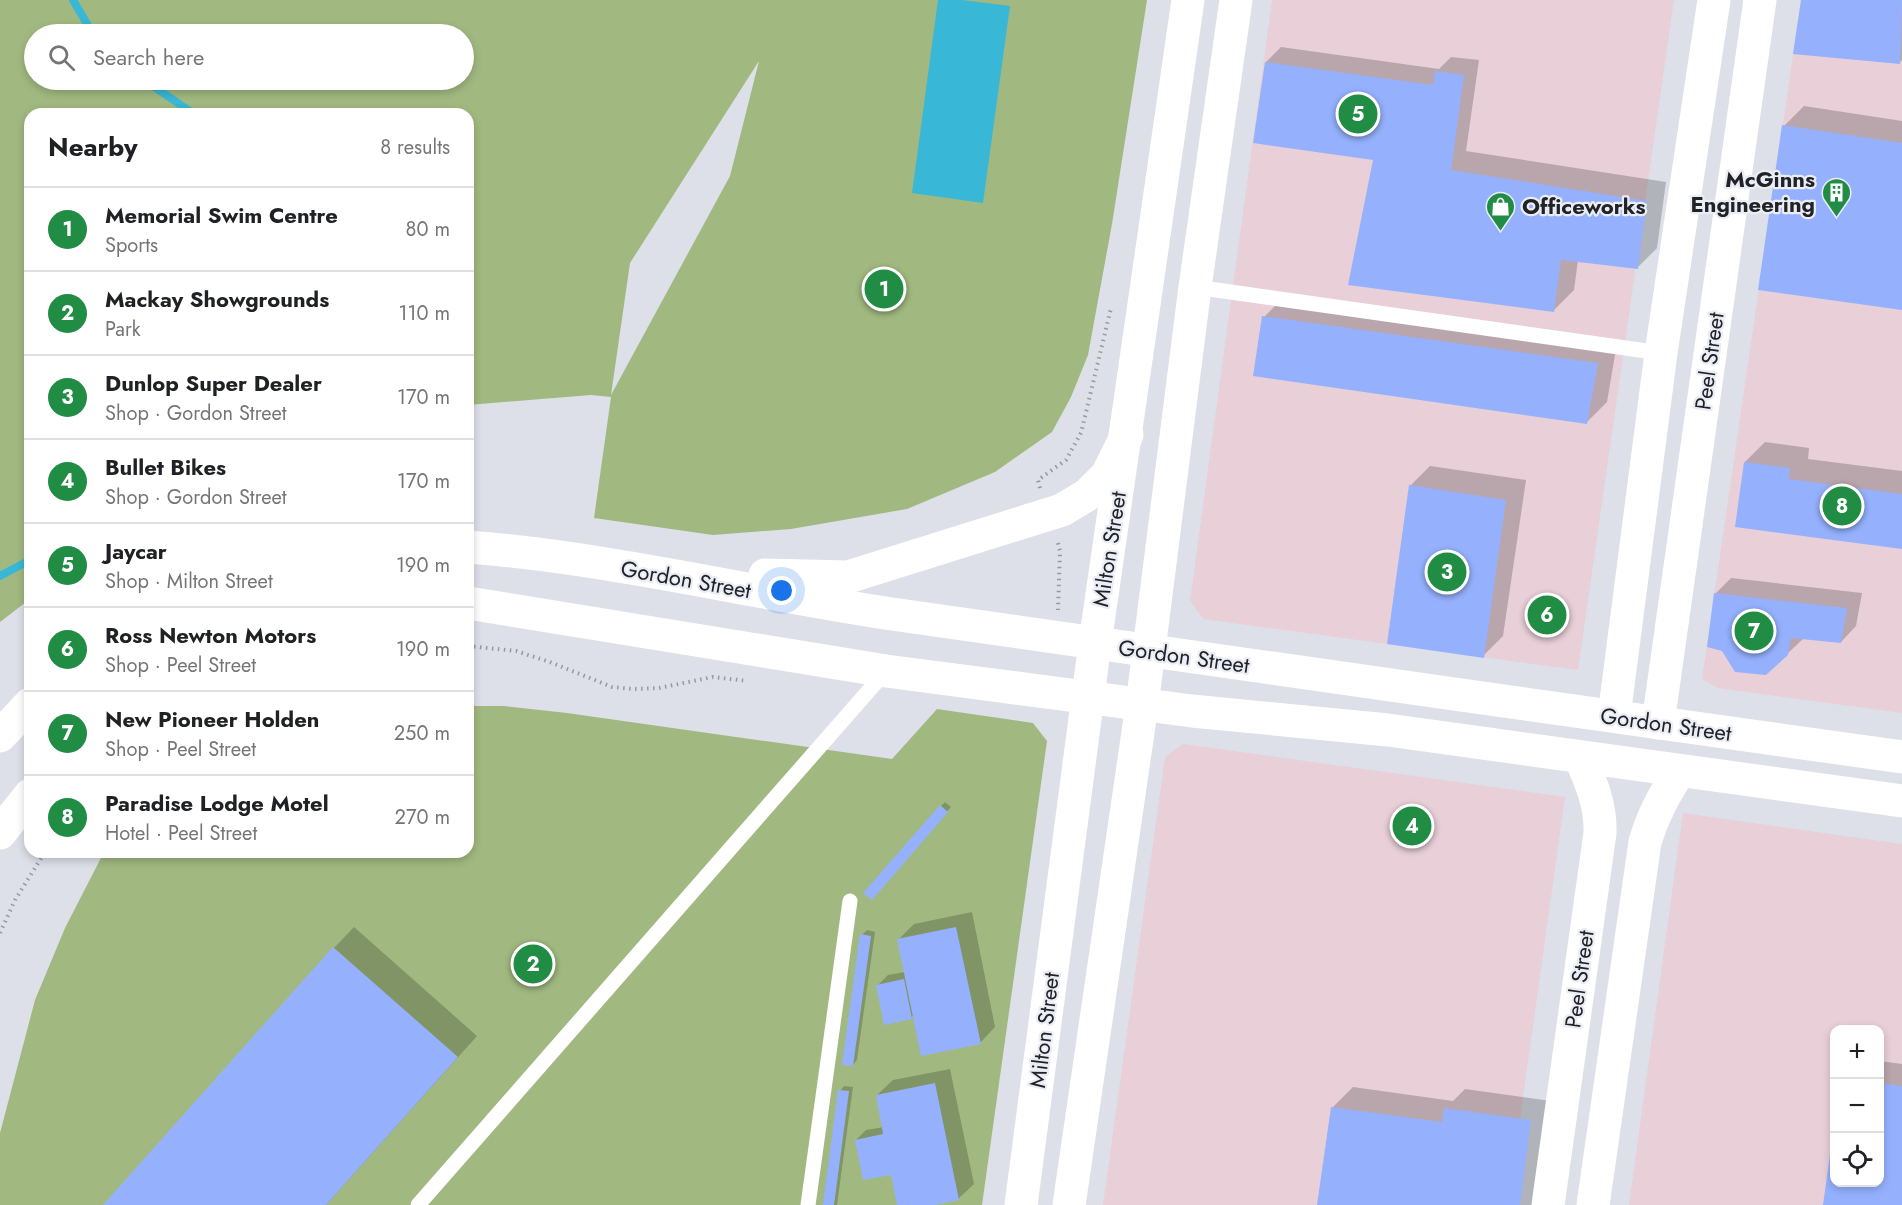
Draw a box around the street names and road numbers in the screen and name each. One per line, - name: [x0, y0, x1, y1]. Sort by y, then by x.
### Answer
- street label: Peel Street: [1686, 309, 1732, 412]
- street label: Milton Street: [1084, 488, 1134, 609]
- street label: Gordon Street: [618, 552, 754, 606]
- street label: Gordon Street: [1117, 631, 1252, 681]
- street label: Gordon Street: [1599, 699, 1734, 749]
- street label: Peel Street: [1556, 927, 1602, 1030]
- street label: Milton Street: [1021, 970, 1067, 1090]

